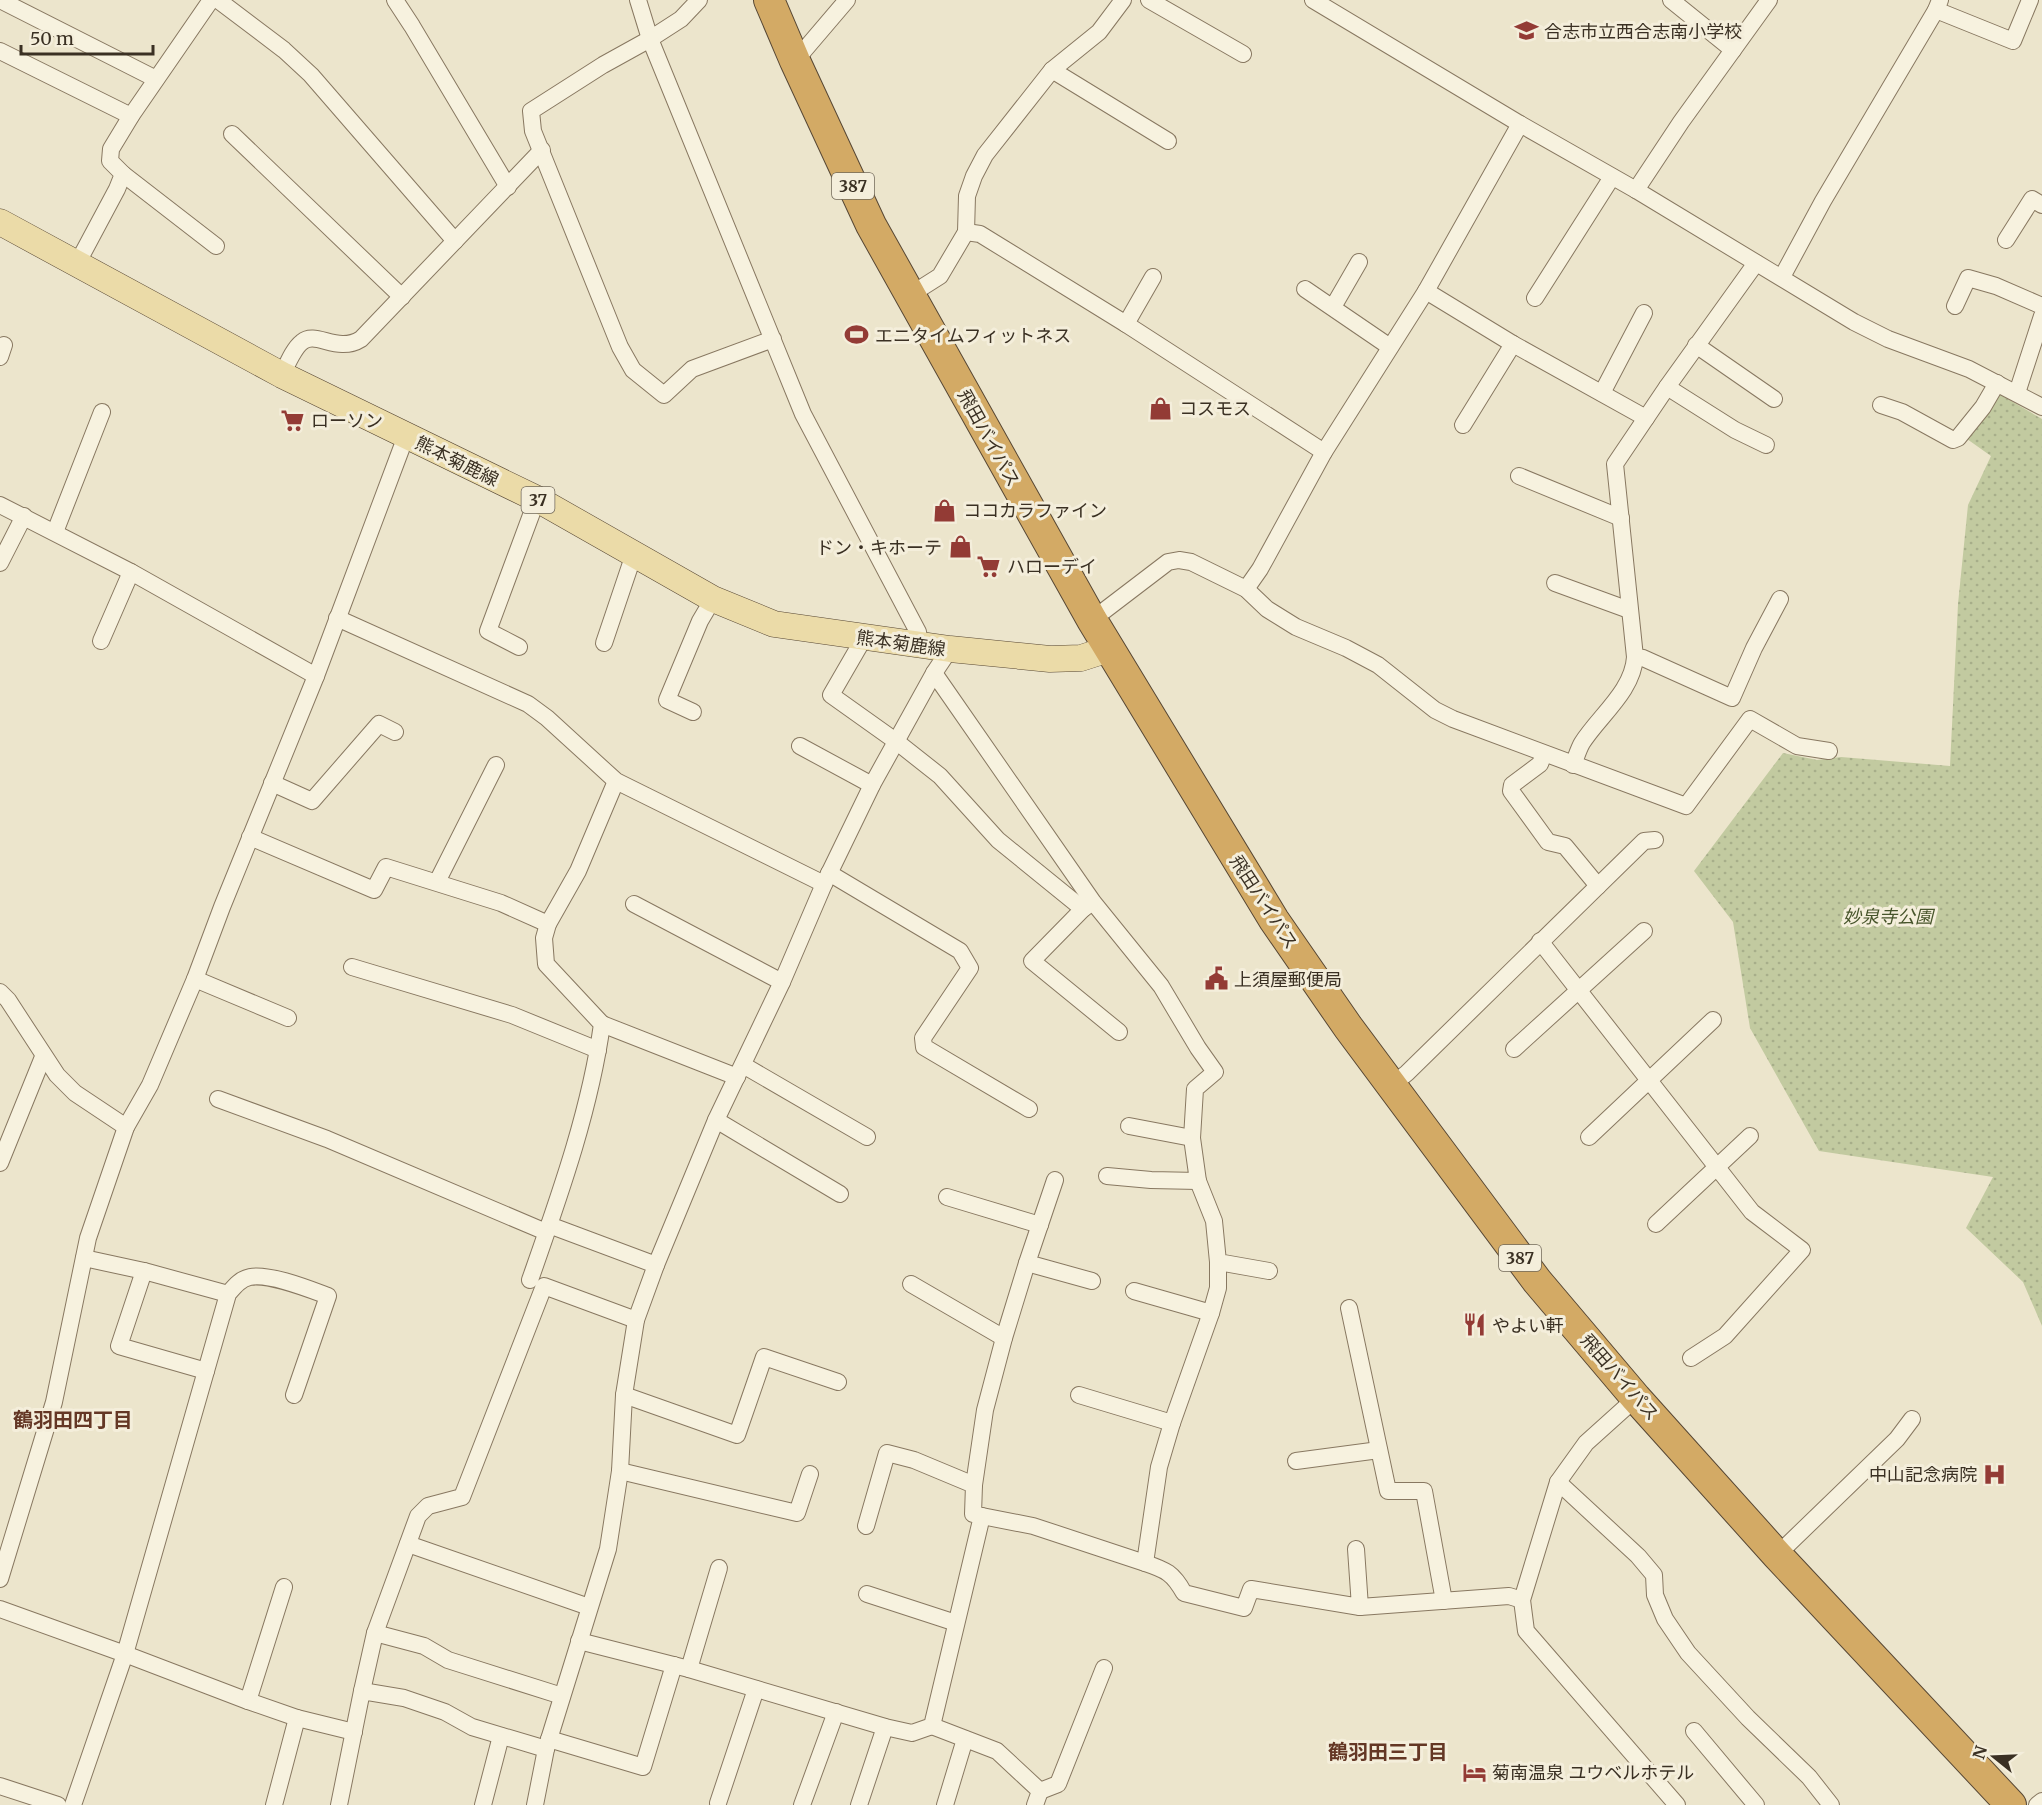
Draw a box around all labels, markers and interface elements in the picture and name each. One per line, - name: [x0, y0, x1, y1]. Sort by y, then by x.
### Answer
- scale bar: [21, 18, 153, 56]
- school or university icon: 合志市立西合志南小学校: [1513, 18, 1539, 44]
- place label: 合志市立西合志南小学校: [1544, 20, 1742, 43]
- text: 50 m: [30, 27, 74, 50]
- road number: 387: [832, 173, 874, 199]
- sports icon: エニタイムフィットネス: [844, 322, 870, 348]
- place label: エニタイムフィットネス: [875, 324, 1071, 347]
- street label: 飛田バイパス: [953, 385, 1025, 491]
- shop icon: コスモス: [1148, 395, 1174, 421]
- place label: コスモス: [1179, 397, 1251, 420]
- supermarket icon: ローソン: [280, 407, 306, 433]
- place label: ローソン: [311, 409, 383, 432]
- street label: 熊本菊鹿線: [412, 431, 502, 491]
- road number: 37: [522, 487, 554, 513]
- shop icon: ココカラファイン: [932, 497, 958, 523]
- place label: ココカラファイン: [963, 499, 1107, 522]
- shop icon: ドン・キホーテ: [947, 534, 973, 560]
- place label: ドン・キホーテ: [816, 536, 942, 559]
- supermarket icon: ハローデイ: [976, 553, 1002, 579]
- place label: ハローデイ: [1007, 555, 1097, 578]
- street label: 熊本菊鹿線: [855, 625, 947, 661]
- street label: 飛田バイパス: [1225, 851, 1303, 953]
- park label: 妙泉寺公園: [1843, 905, 1936, 928]
- public building icon: 上須屋郵便局: [1203, 966, 1229, 992]
- place label: 上須屋郵便局: [1234, 968, 1342, 991]
- road number: 387: [1499, 1245, 1541, 1271]
- restaurant icon: やよい軒: [1461, 1312, 1487, 1338]
- place label: やよい軒: [1492, 1314, 1564, 1337]
- street label: 飛田バイパス: [1576, 1329, 1664, 1425]
- district label: 鶴羽田四丁目: [13, 1407, 133, 1432]
- hospital icon: 中山記念病院: [1982, 1461, 2008, 1487]
- place label: 中山記念病院: [1869, 1463, 1977, 1486]
- north arrow: [1964, 1727, 2024, 1787]
- district label: 鶴羽田三丁目: [1328, 1739, 1448, 1764]
- text: N: [1968, 1743, 1991, 1761]
- hotel icon: 菊南温泉 ユウベルホテル: [1461, 1759, 1487, 1785]
- place label: 菊南温泉 ユウベルホテル: [1492, 1761, 1694, 1784]

